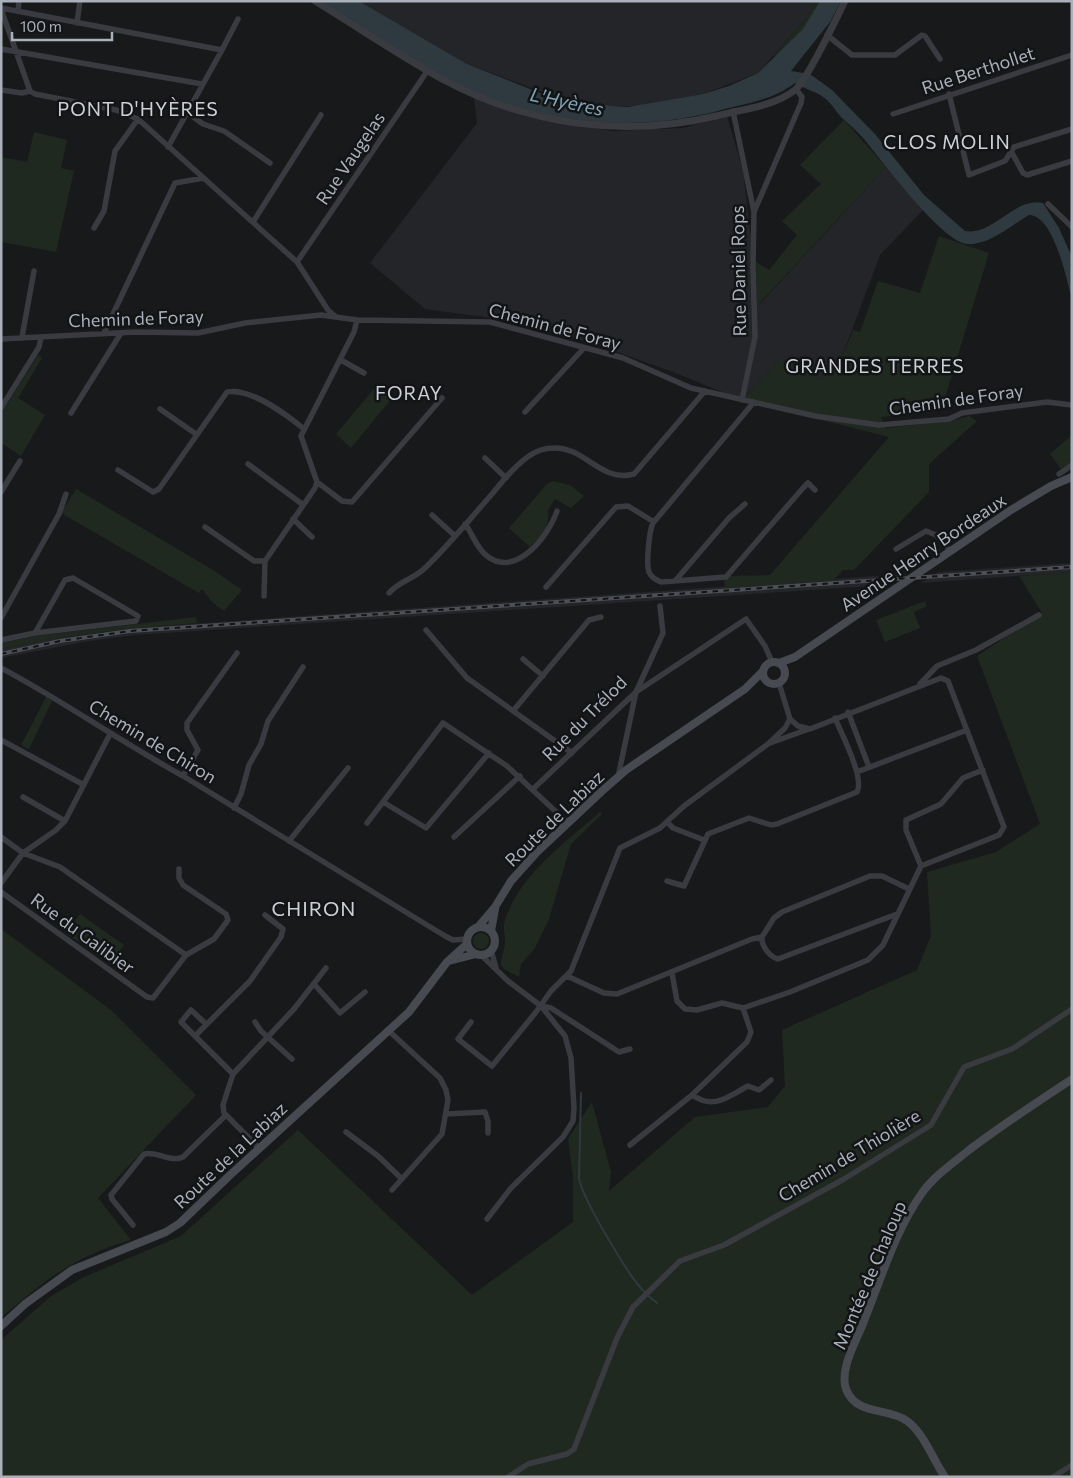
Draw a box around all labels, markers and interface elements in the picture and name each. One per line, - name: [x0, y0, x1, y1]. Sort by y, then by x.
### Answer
- scale bar: [12, 10, 112, 42]
- text: 100 m: [20, 17, 62, 35]
- street label: Rue Berthollet: [919, 41, 1037, 99]
- water label: L'Hyères: [528, 82, 606, 120]
- district label: PONT D'HYÈRES: [57, 97, 219, 120]
- street label: Rue Vaugelas: [311, 107, 389, 209]
- district label: CLOS MOLIN: [883, 130, 1011, 153]
- street label: Rue Daniel Rops: [726, 205, 750, 337]
- street label: Chemin de Foray: [487, 298, 623, 354]
- street label: Chemin de Foray: [68, 305, 204, 331]
- district label: GRANDES TERRES: [785, 354, 965, 377]
- street label: Chemin de Foray: [887, 379, 1025, 419]
- district label: FORAY: [375, 381, 443, 404]
- street label: Avenue Henry Bordeaux: [836, 488, 1010, 616]
- street label: Rue du Trélod: [537, 671, 631, 765]
- street label: Chemin de Chiron: [85, 694, 221, 788]
- street label: Route de Labiaz: [500, 765, 608, 871]
- street label: Rue du Galibier: [27, 888, 139, 978]
- district label: CHIRON: [272, 896, 356, 920]
- street label: Route de la Labiaz: [169, 1097, 291, 1213]
- street label: Chemin de Thiolière: [774, 1104, 924, 1206]
- street label: Montée de Chaloup: [828, 1197, 910, 1353]

